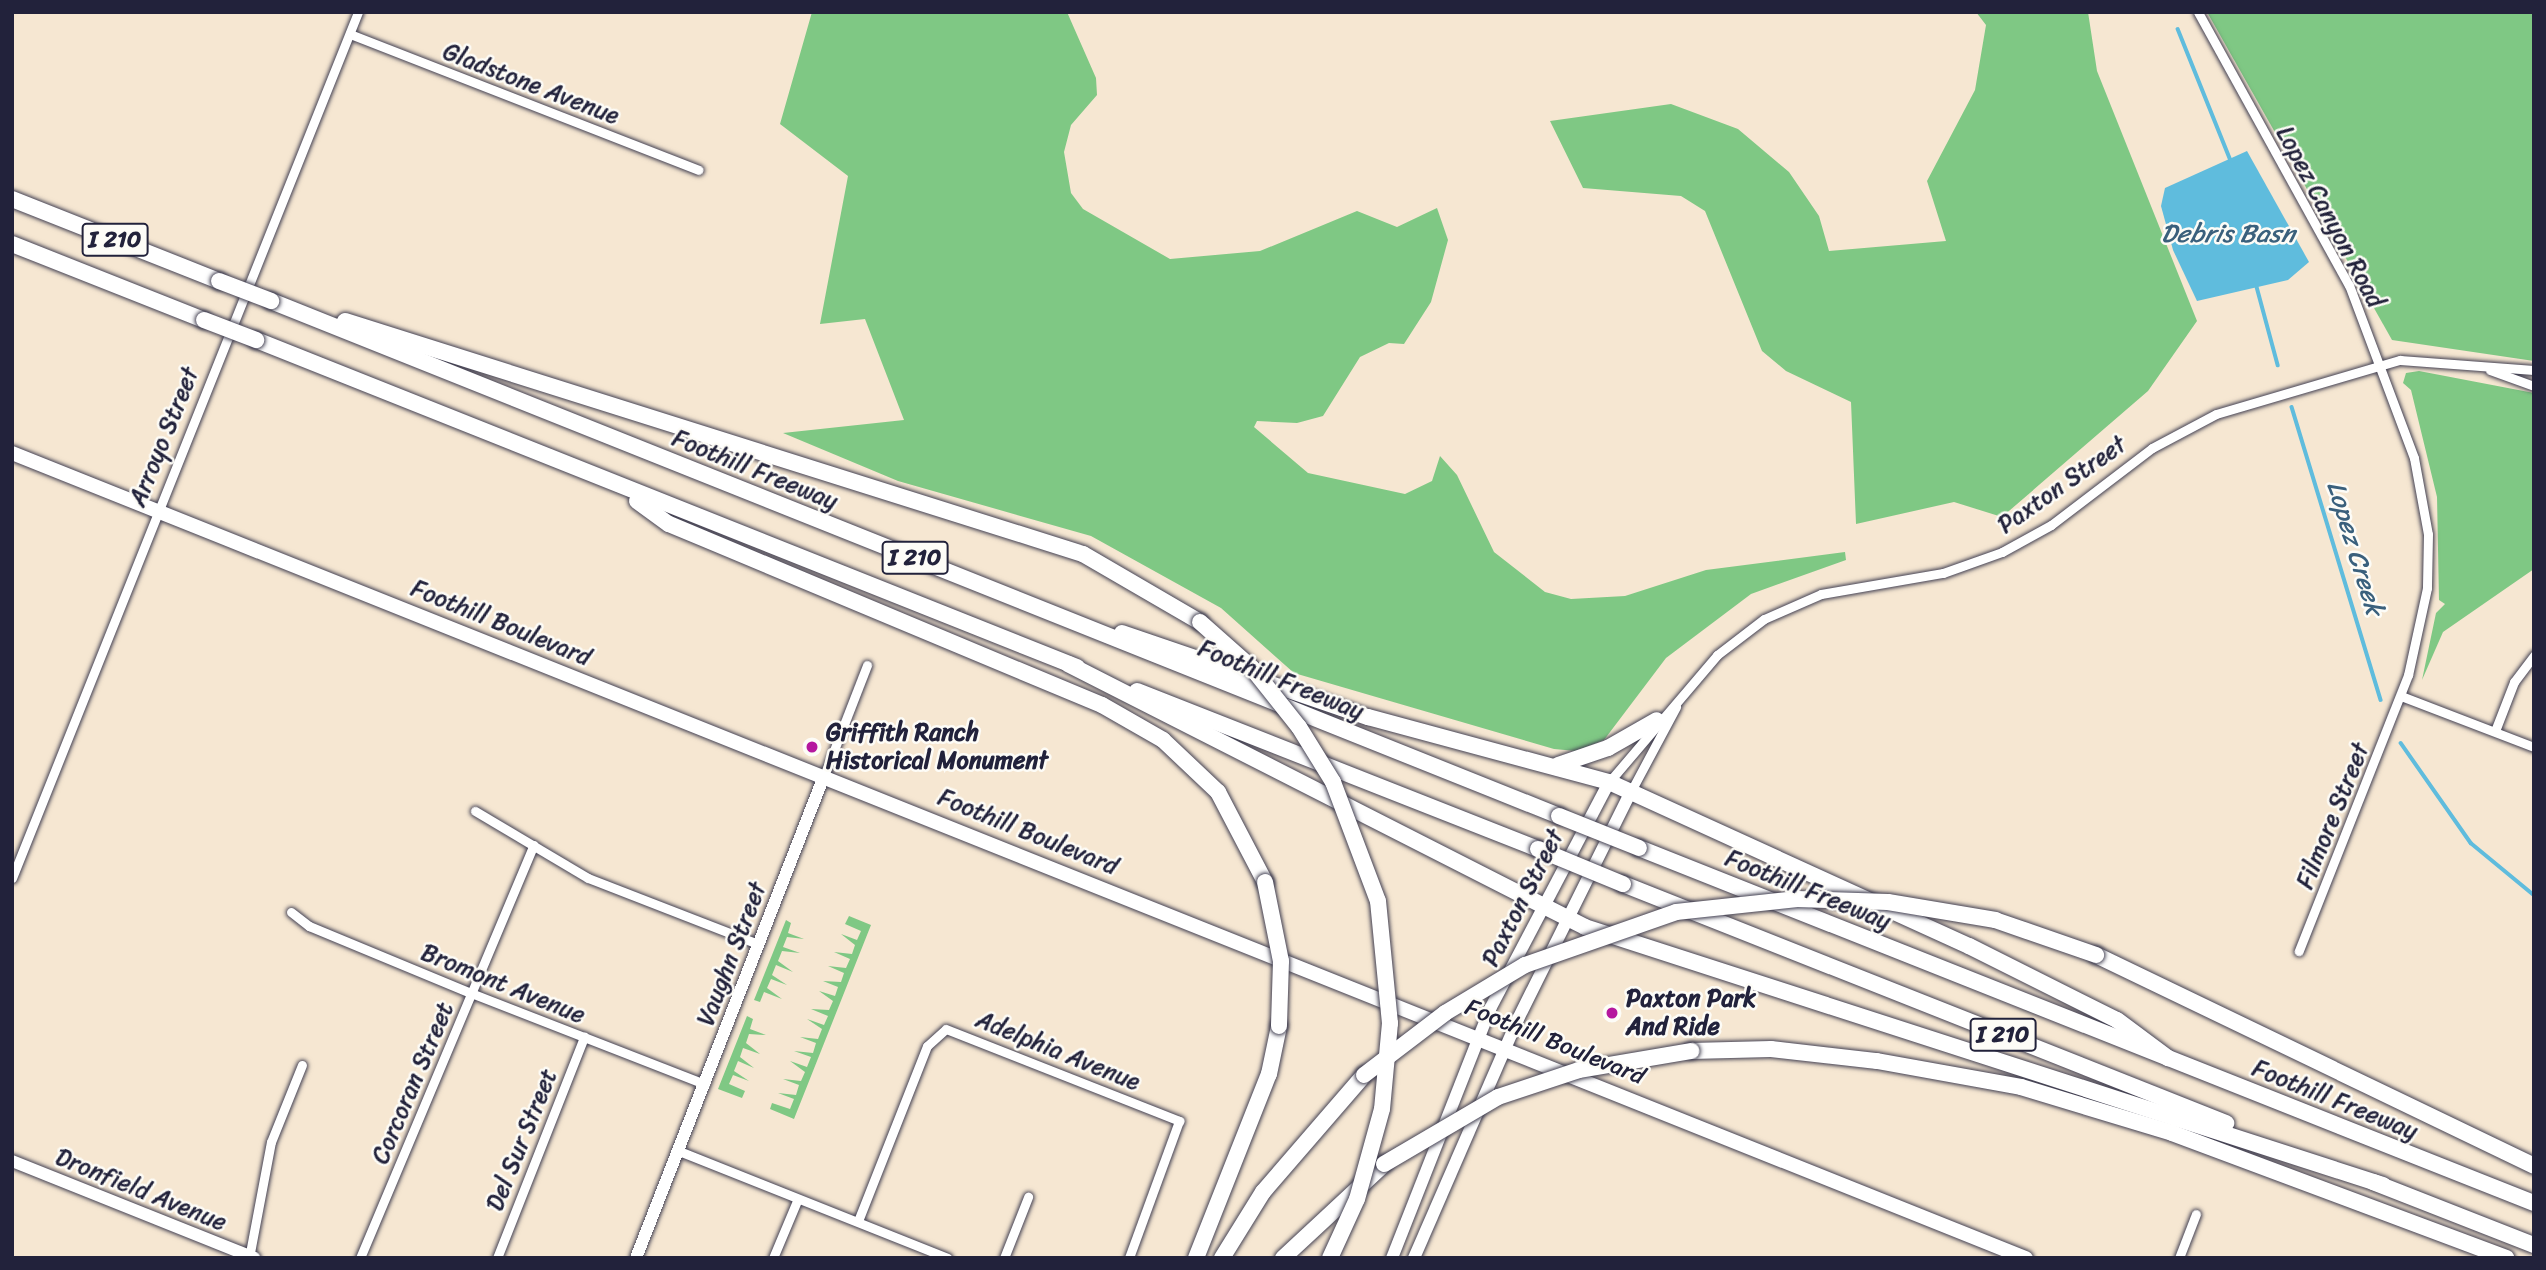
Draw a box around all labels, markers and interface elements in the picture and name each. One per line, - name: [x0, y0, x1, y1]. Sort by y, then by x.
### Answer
- street label: Gladstone Avenue: [439, 37, 623, 131]
- street label: Lopez Canyon Road: [2270, 121, 2390, 313]
- water label: Debris Basn: [2161, 218, 2295, 250]
- road number: I 210: [80, 220, 150, 260]
- street label: Arroyo Street: [123, 363, 205, 511]
- street label: Foothill Freeway: [668, 424, 842, 516]
- street label: Paxton Street: [1992, 430, 2132, 540]
- water label: Lopez Creek: [2320, 477, 2390, 619]
- road number: I 210: [880, 538, 950, 578]
- street label: Foothill Boulevard: [407, 574, 595, 672]
- street label: Foothill Freeway: [1194, 634, 1368, 726]
- place label: Griffith Ranch Historical Monument: [826, 719, 1048, 775]
- marker: Griffith Ranch Historical Monument: [804, 739, 820, 755]
- street label: Filmore Street: [2291, 739, 2375, 893]
- street label: Foothill Boulevard: [934, 783, 1122, 881]
- street label: Paxton Street: [1476, 824, 1570, 972]
- street label: Foothill Freeway: [1721, 844, 1895, 936]
- street label: Vaughn Street: [691, 878, 773, 1030]
- street label: Bromont Avenue: [417, 938, 589, 1030]
- place label: Paxton Park And Ride: [1626, 985, 1756, 1041]
- street label: Foothill Boulevard: [1461, 993, 1649, 1091]
- street label: Corcoran Street: [366, 998, 460, 1168]
- street label: Adelphia Avenue: [972, 1005, 1144, 1097]
- marker: Paxton Park And Ride: [1604, 1005, 1620, 1021]
- road number: I 210: [1968, 1016, 2038, 1054]
- street label: Foothill Freeway: [2248, 1054, 2422, 1146]
- street label: Del Sur Street: [480, 1063, 564, 1217]
- street label: Dronfield Avenue: [51, 1143, 231, 1237]

